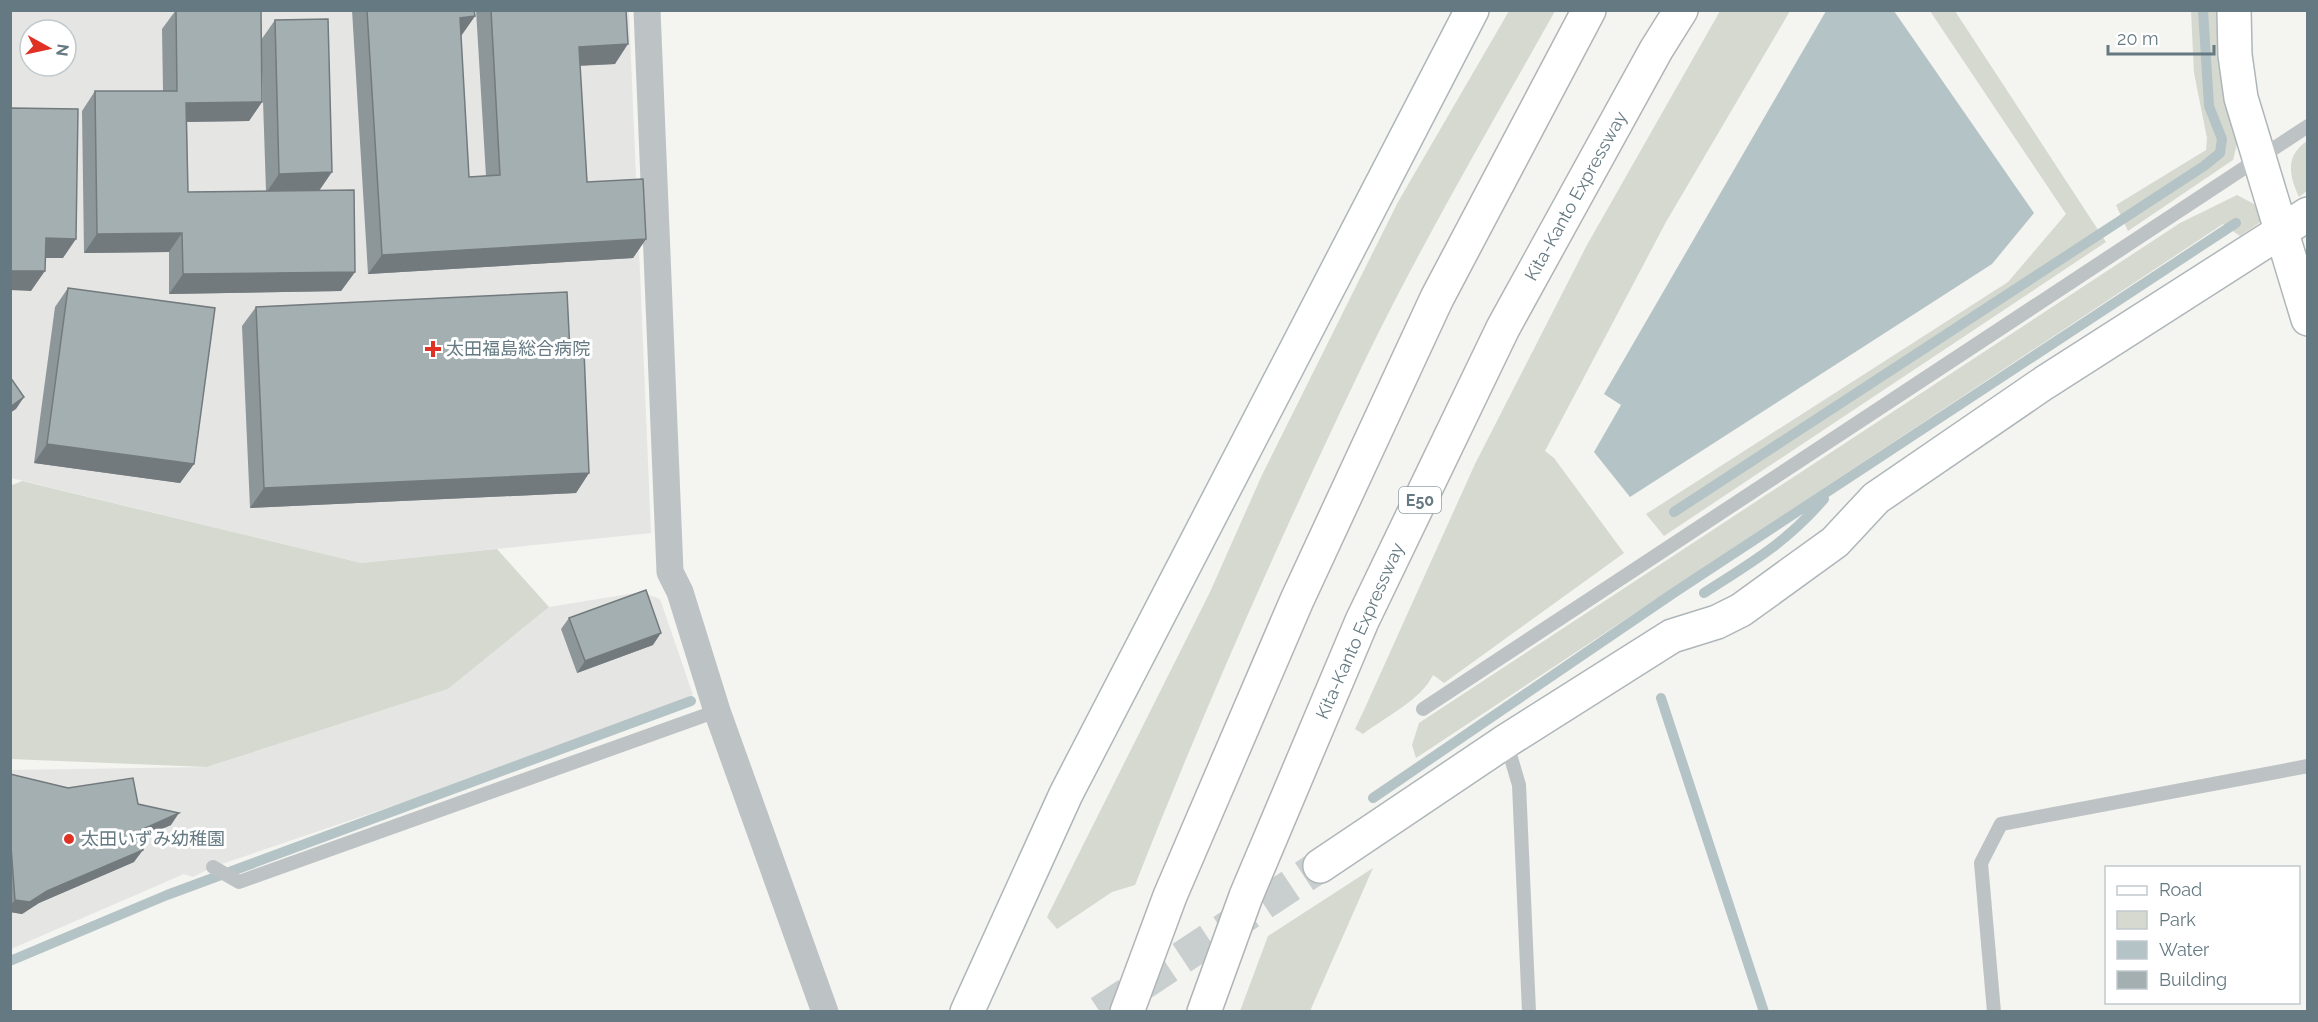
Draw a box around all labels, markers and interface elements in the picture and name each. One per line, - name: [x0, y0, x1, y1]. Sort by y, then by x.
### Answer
- north arrow: [18, 18, 78, 78]
- scale bar: [2108, 18, 2214, 56]
- text: 20 m: [2117, 28, 2159, 49]
- text: N: [52, 43, 73, 57]
- street label: Kita-Kanto Expressway: [1520, 107, 1631, 284]
- place label: 太田福島総合病院: [446, 338, 590, 359]
- marker: 太田福島総合病院: [424, 340, 442, 358]
- road number: E50: [1399, 487, 1441, 513]
- street label: Kita-Kanto Expressway: [1311, 539, 1408, 722]
- place label: 太田いずみ幼稚園: [81, 828, 225, 849]
- marker: 太田いずみ幼稚園: [62, 832, 76, 846]
- legend: [2105, 866, 2300, 1004]
- text: Road: [2159, 879, 2202, 900]
- text: Park: [2159, 909, 2196, 930]
- text: Water: [2159, 939, 2210, 960]
- text: Building: [2159, 969, 2227, 990]

